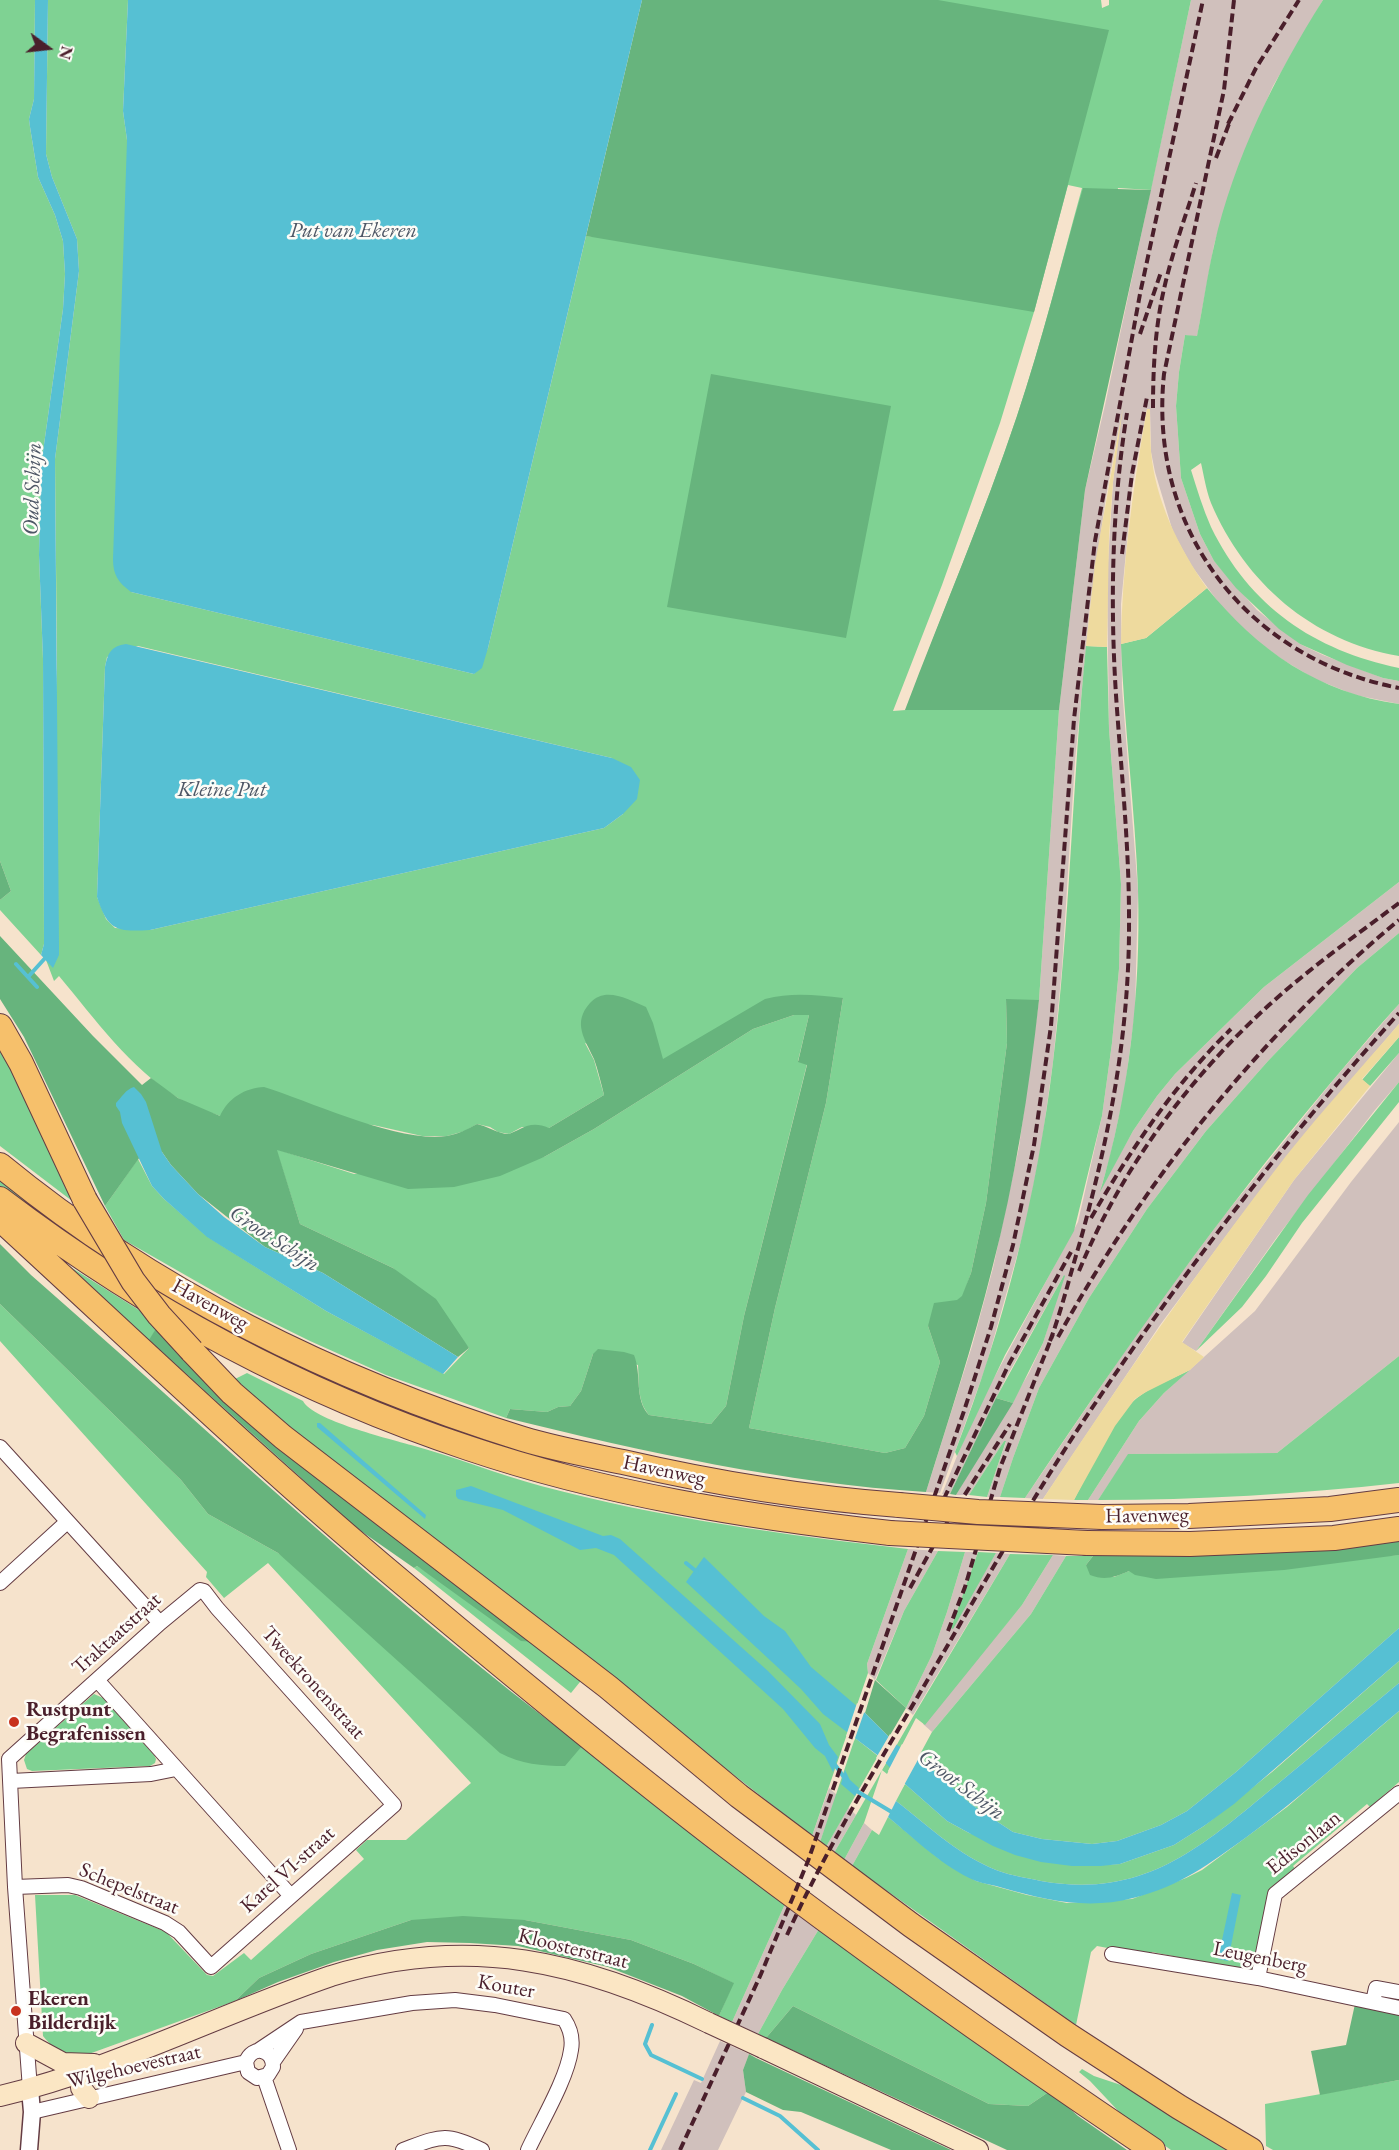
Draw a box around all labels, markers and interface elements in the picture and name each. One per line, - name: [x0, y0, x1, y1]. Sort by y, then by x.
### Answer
- north arrow: [18, 18, 78, 78]
- text: N: [54, 44, 78, 62]
- water label: Put van Ekeren: [289, 218, 417, 244]
- water label: Oud Schijn: [18, 442, 48, 536]
- water label: Kleine Put: [178, 777, 266, 803]
- water label: Groot Schijn: [224, 1200, 324, 1278]
- street label: Havenweg: [167, 1274, 253, 1336]
- street label: Havenweg: [621, 1450, 707, 1492]
- street label: Havenweg: [1105, 1503, 1189, 1529]
- street label: Traktaatstraat: [67, 1588, 167, 1680]
- street label: Tweekronenstraat: [256, 1621, 370, 1745]
- place label: Rustpunt Begrafenissen: [26, 1697, 146, 1747]
- marker: Rustpunt Begrafenissen: [7, 1715, 21, 1729]
- water label: Groot Schijn: [912, 1744, 1010, 1826]
- street label: Edisonlaan: [1262, 1805, 1346, 1881]
- street label: Karel VI-straat: [236, 1821, 340, 1919]
- street label: Schepelstraat: [76, 1858, 182, 1920]
- street label: Kloosterstraat: [515, 1923, 631, 1975]
- street label: Leugenberg: [1211, 1937, 1309, 1979]
- street label: Kouter: [475, 1970, 537, 2004]
- place label: Ekeren Bilderdijk: [28, 1986, 116, 2036]
- marker: Ekeren Bilderdijk: [9, 2004, 23, 2018]
- street label: Wilgehoevestraat: [65, 2039, 203, 2095]

